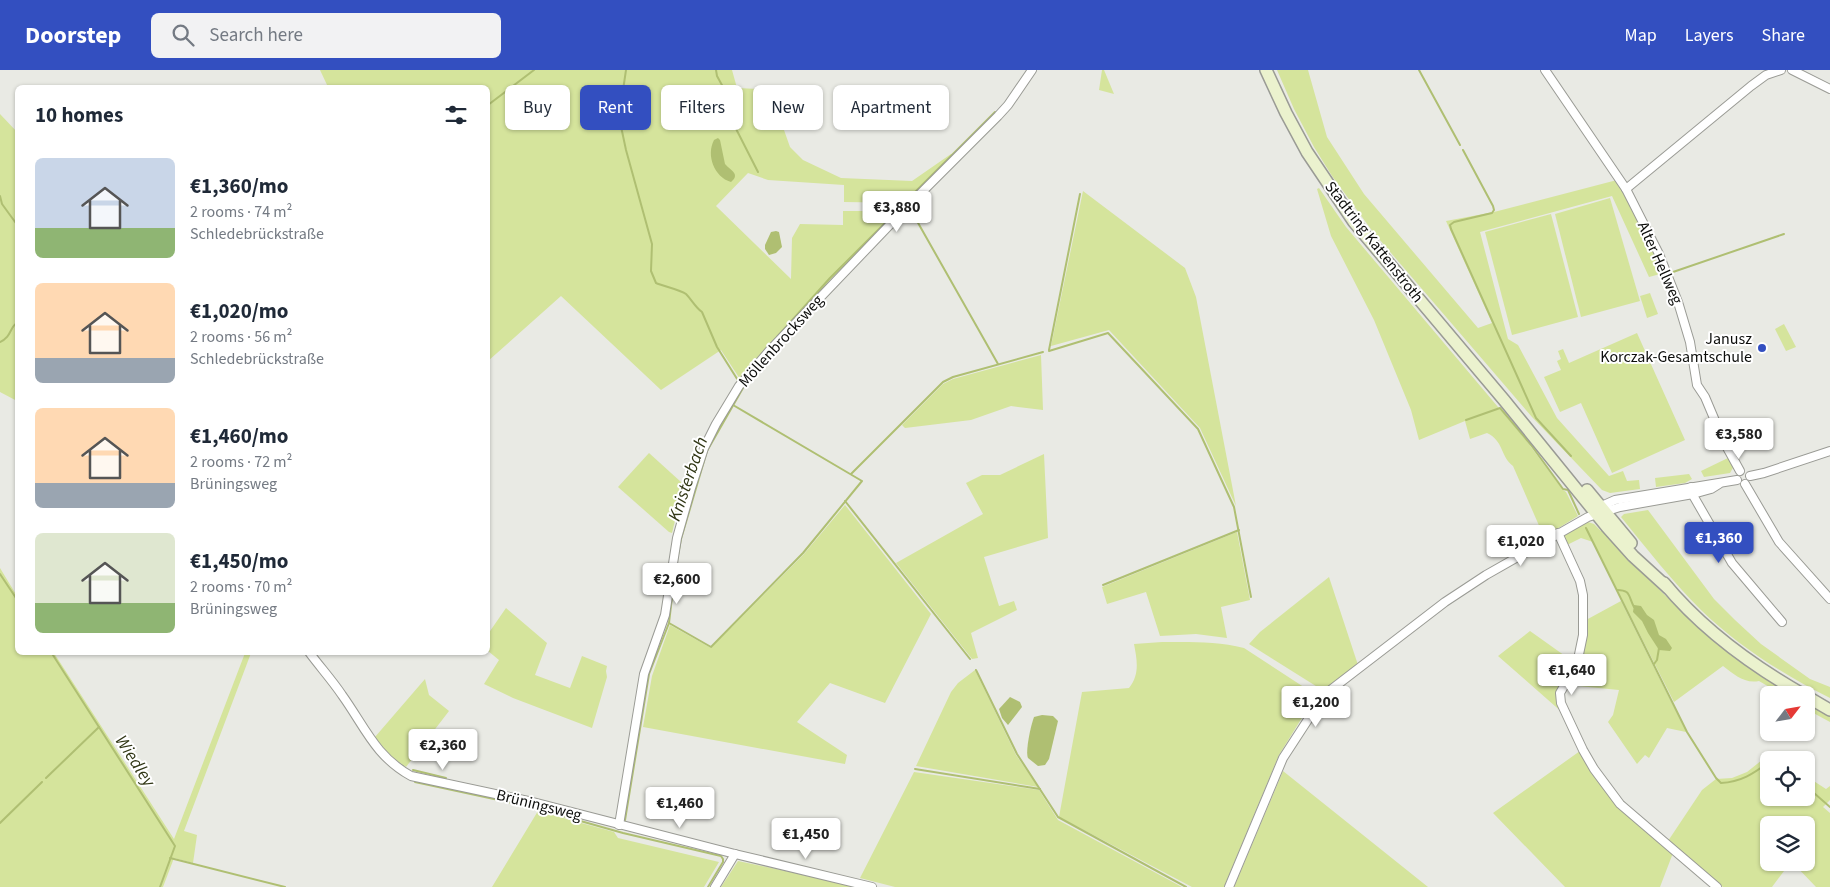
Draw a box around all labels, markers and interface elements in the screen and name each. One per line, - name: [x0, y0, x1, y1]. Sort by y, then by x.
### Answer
- search box: [151, 13, 501, 58]
- text: Doorstep: [25, 18, 121, 53]
- icon: search: [169, 21, 197, 49]
- text: Search here: [209, 22, 303, 49]
- text: Map: [1625, 23, 1657, 48]
- text: Layers: [1685, 23, 1734, 48]
- text: Share: [1762, 23, 1805, 48]
- chip: Buy: [505, 85, 570, 130]
- chip: Rent: [580, 85, 651, 130]
- chip: Filters: [661, 85, 743, 130]
- chip: New: [753, 85, 823, 130]
- chip: Apartment: [833, 85, 949, 130]
- text: 10 homes: [35, 100, 123, 130]
- icon: filters: [442, 101, 470, 129]
- text: €1,360/mo: [190, 171, 289, 201]
- street label: Stadtring Kattenstroth: [1320, 177, 1428, 307]
- icon: home: [75, 178, 135, 238]
- pin: €3,880: [856, 190, 938, 233]
- text: €3,880: [873, 196, 921, 218]
- text: 2 rooms · 74 m²: [190, 201, 292, 223]
- street label: Alter Hellweg: [1632, 218, 1688, 308]
- text: Schledebrückstraße: [190, 223, 324, 245]
- street label: Möllenbrocksweg: [734, 290, 828, 392]
- text: €1,020/mo: [190, 296, 289, 326]
- icon: home: [75, 303, 135, 363]
- text: 2 rooms · 56 m²: [190, 326, 292, 348]
- place label: Janusz Korczak-Gesamtschule: [1600, 328, 1752, 368]
- marker: Janusz Korczak-Gesamtschule: [1756, 342, 1768, 354]
- text: Schledebrückstraße: [190, 348, 324, 370]
- pin: €3,580: [1698, 418, 1780, 460]
- text: €1,460/mo: [190, 421, 289, 451]
- text: €3,580: [1715, 423, 1763, 445]
- icon: home: [75, 428, 135, 488]
- water label: Knisterbach: [662, 433, 714, 525]
- text: 2 rooms · 72 m²: [190, 451, 292, 473]
- text: Brüningsweg: [190, 473, 277, 495]
- pin: €1,360: [1678, 522, 1760, 564]
- pin: €1,020: [1480, 524, 1562, 567]
- text: €1,360: [1695, 527, 1743, 549]
- text: €1,020: [1497, 530, 1545, 552]
- text: €1,450/mo: [190, 546, 289, 576]
- icon: home: [75, 553, 135, 613]
- pin: €2,600: [636, 562, 718, 605]
- text: €2,600: [653, 568, 701, 590]
- text: 2 rooms · 70 m²: [190, 576, 292, 598]
- text: Brüningsweg: [190, 598, 277, 620]
- pin: €1,640: [1531, 654, 1613, 696]
- text: €1,640: [1548, 659, 1596, 681]
- pin: €1,200: [1275, 686, 1357, 728]
- north arrow: [1760, 686, 1815, 741]
- map controls: [1760, 686, 1815, 871]
- text: €1,200: [1292, 691, 1340, 713]
- pin: €2,360: [402, 728, 484, 771]
- water label: Wiedley: [109, 730, 162, 793]
- text: €2,360: [419, 734, 467, 756]
- button: locate: [1760, 751, 1815, 806]
- street label: Brüningsweg: [494, 784, 584, 826]
- pin: €1,460: [639, 786, 721, 829]
- text: €1,460: [656, 792, 704, 814]
- button: layers: [1760, 816, 1815, 871]
- pin: €1,450: [765, 818, 847, 860]
- text: €1,450: [782, 823, 830, 845]

